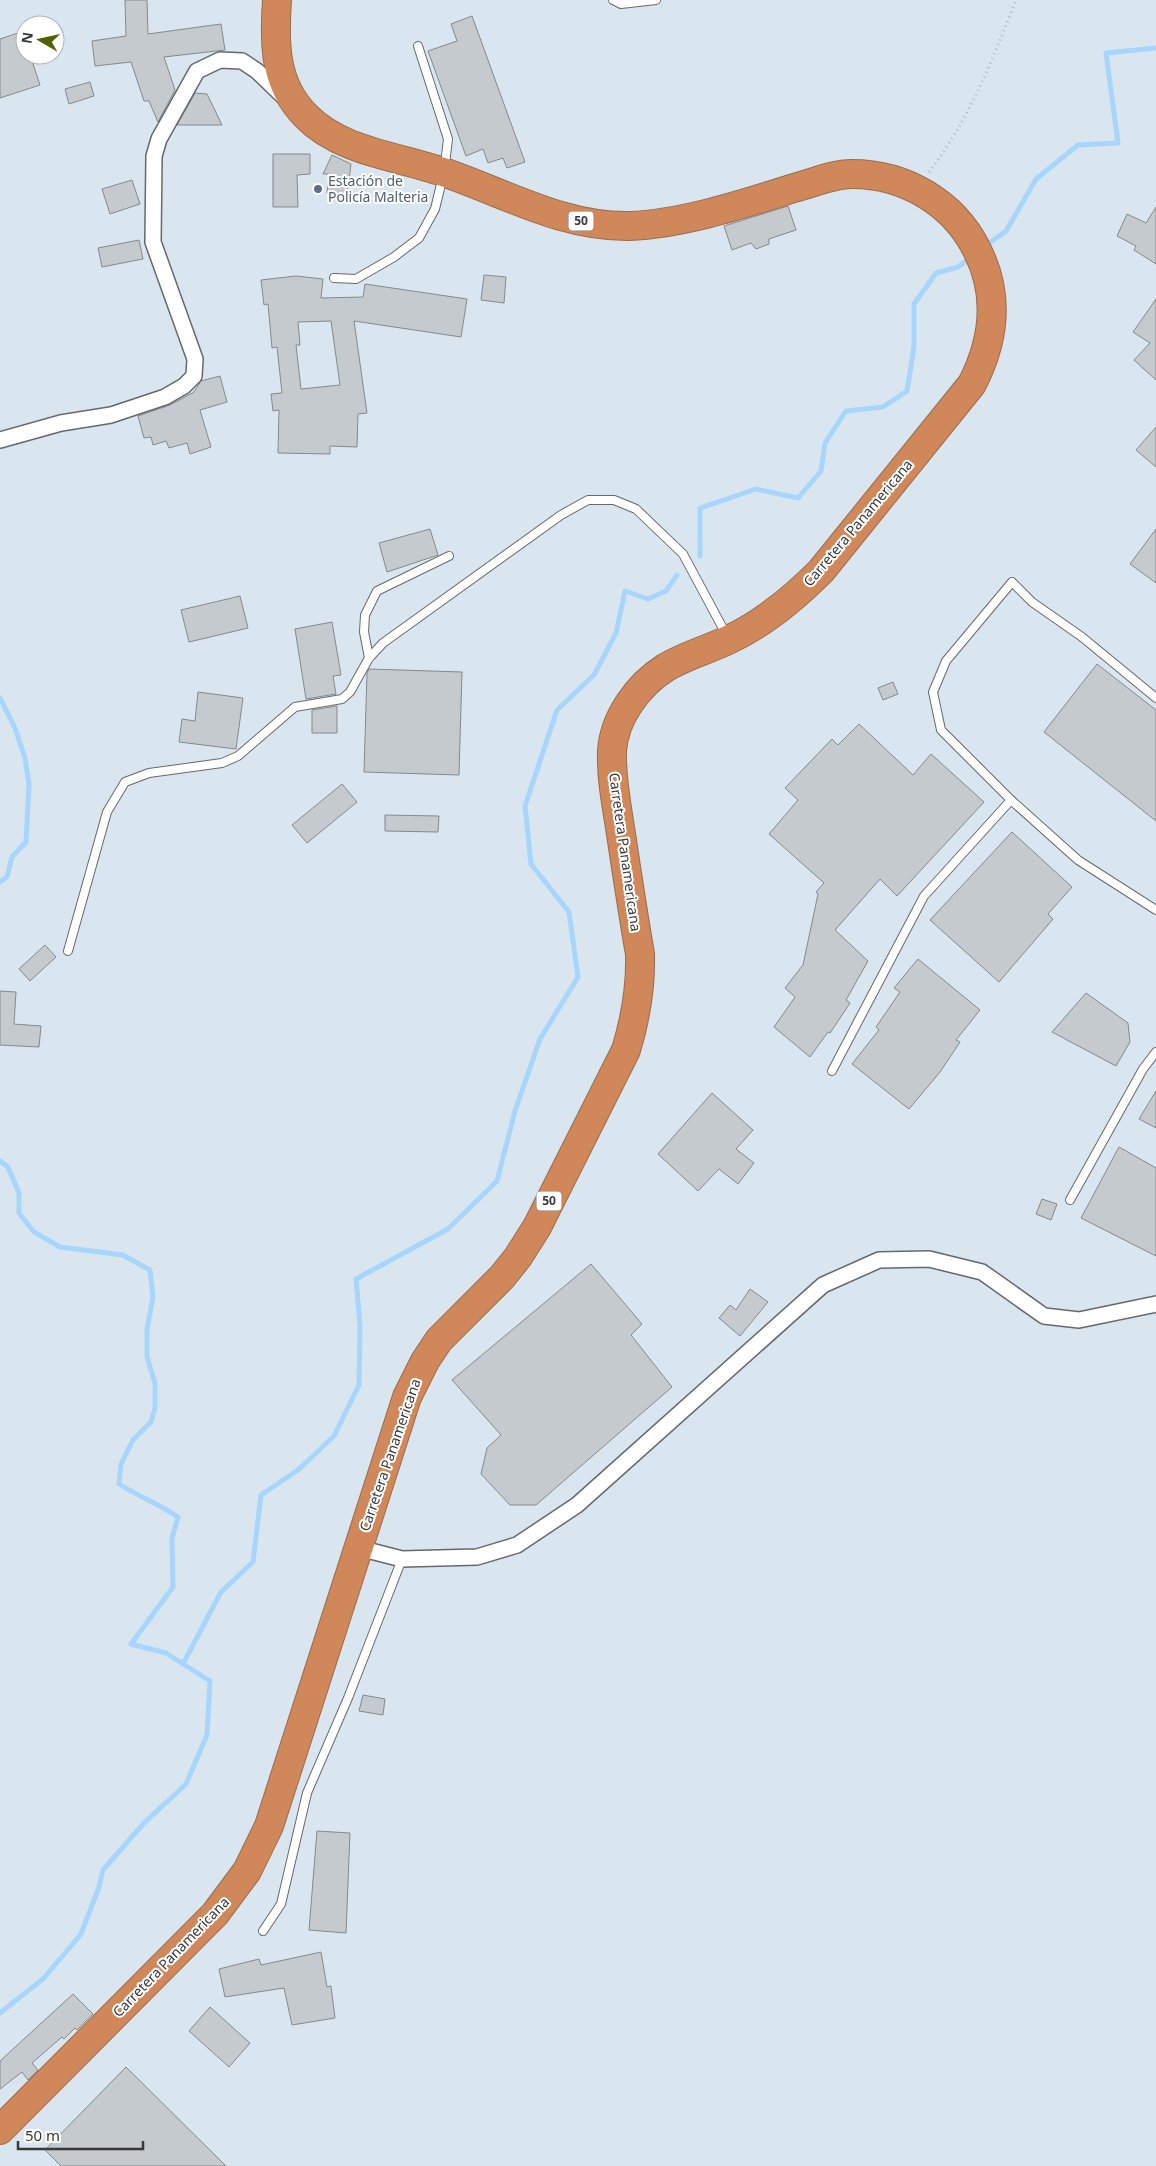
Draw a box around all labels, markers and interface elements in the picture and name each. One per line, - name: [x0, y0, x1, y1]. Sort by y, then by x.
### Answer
- north arrow: [15, 15, 65, 65]
- text: N: [16, 31, 37, 45]
- place label: Estación de Policía Malteria: [328, 171, 428, 206]
- marker: Estación de Policía Malteria: [312, 183, 324, 195]
- road number: 50: [568, 212, 594, 230]
- street label: Carretera Panamericana: [799, 455, 916, 590]
- street label: Carretera Panamericana: [605, 771, 646, 933]
- road number: 50: [536, 1192, 562, 1210]
- street label: Carretera Panamericana: [354, 1376, 425, 1534]
- street label: Carretera Panamericana: [108, 1892, 233, 2021]
- scale bar: [18, 2118, 142, 2150]
- text: 50 m: [25, 2125, 60, 2145]

